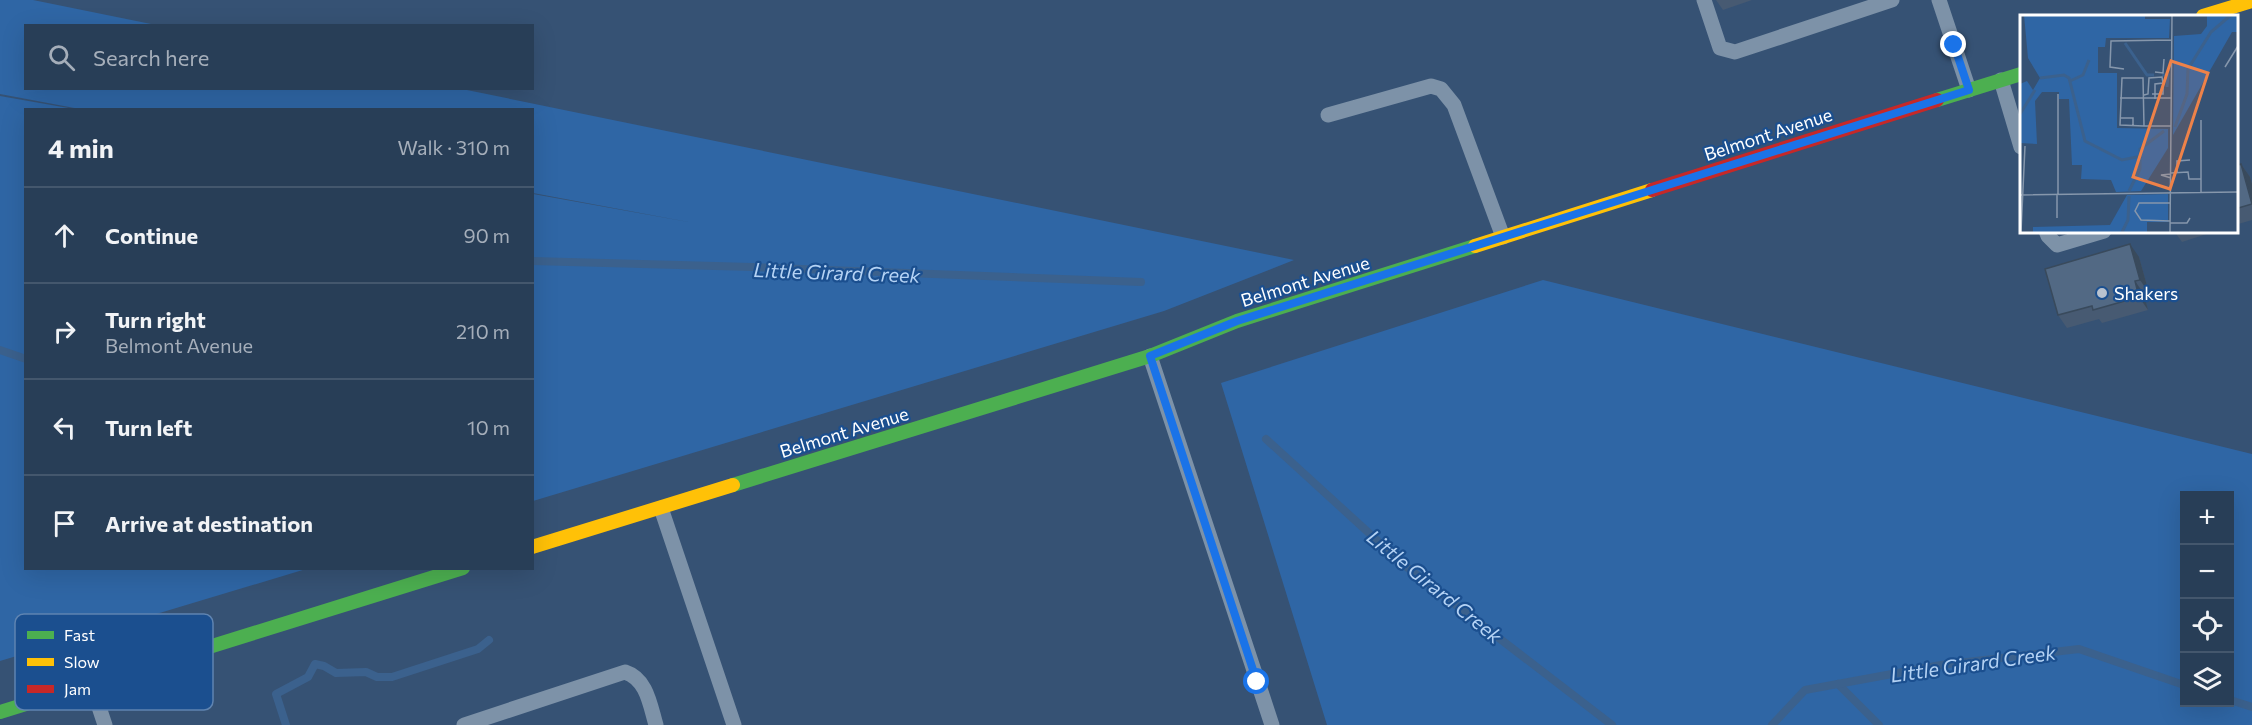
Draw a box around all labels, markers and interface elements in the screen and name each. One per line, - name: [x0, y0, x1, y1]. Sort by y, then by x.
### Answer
- inset map: [2020, 15, 2237, 232]
- search box: [24, 24, 534, 90]
- route end: [1940, 31, 1966, 57]
- icon: search: [45, 41, 78, 74]
- text: Search here: [93, 44, 209, 71]
- street label: Belmont Avenue: [1701, 103, 1835, 165]
- text: 4 min: [48, 132, 114, 163]
- text: Walk · 310 m: [398, 135, 510, 159]
- icon: ahead: [48, 219, 81, 252]
- text: Continue: [105, 222, 198, 249]
- text: 90 m: [464, 223, 510, 247]
- street label: Belmont Avenue: [1238, 251, 1372, 311]
- water label: Little Girard Creek: [753, 257, 922, 287]
- place label: Shakers: [2114, 282, 2178, 304]
- marker: Shakers: [2095, 286, 2109, 300]
- text: Turn right: [105, 306, 206, 333]
- icon: right: [48, 315, 81, 348]
- text: 210 m: [456, 319, 510, 343]
- text: Belmont Avenue: [105, 333, 253, 357]
- street label: Belmont Avenue: [777, 402, 911, 462]
- icon: left: [48, 411, 81, 444]
- text: Turn left: [105, 414, 192, 441]
- text: 10 m: [467, 415, 510, 439]
- map controls: [2180, 491, 2234, 707]
- button: +: [2180, 491, 2234, 545]
- icon: arrive: [48, 507, 81, 540]
- text: Arrive at destination: [105, 510, 313, 537]
- water label: Little Girard Creek: [1363, 524, 1508, 649]
- button: −: [2180, 545, 2234, 599]
- button: locate: [2180, 599, 2234, 653]
- legend: [15, 614, 213, 710]
- text: Fast: [64, 625, 95, 644]
- water label: Little Girard Creek: [1889, 639, 2058, 686]
- text: Slow: [64, 652, 100, 671]
- button: layers: [2180, 653, 2234, 707]
- route start: [1243, 668, 1269, 694]
- text: Jam: [64, 679, 91, 698]

